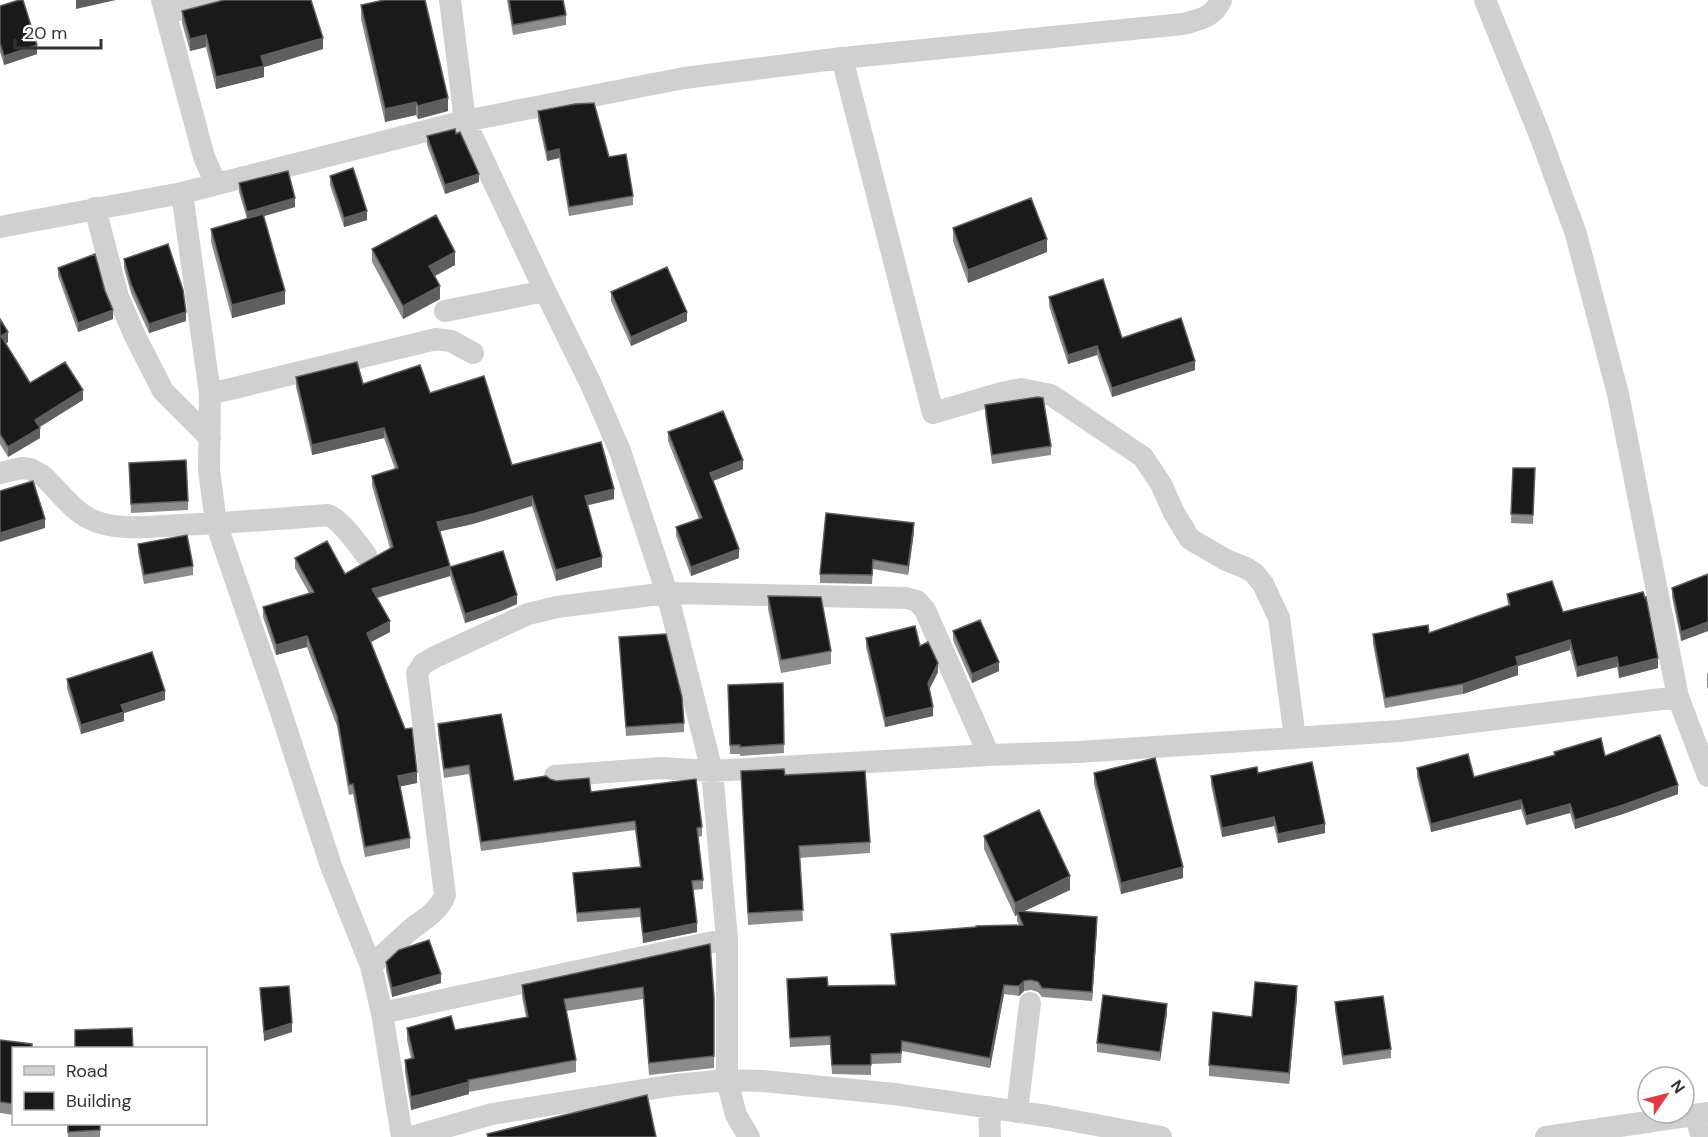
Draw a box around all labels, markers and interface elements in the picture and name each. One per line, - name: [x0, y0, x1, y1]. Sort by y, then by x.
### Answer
- scale bar: [15, 12, 100, 50]
- text: 20 m: [24, 21, 67, 45]
- legend: [12, 1047, 207, 1125]
- text: Road: [66, 1059, 108, 1083]
- north arrow: [1636, 1065, 1696, 1125]
- text: N: [1666, 1076, 1690, 1097]
- text: Building: [66, 1089, 131, 1113]

